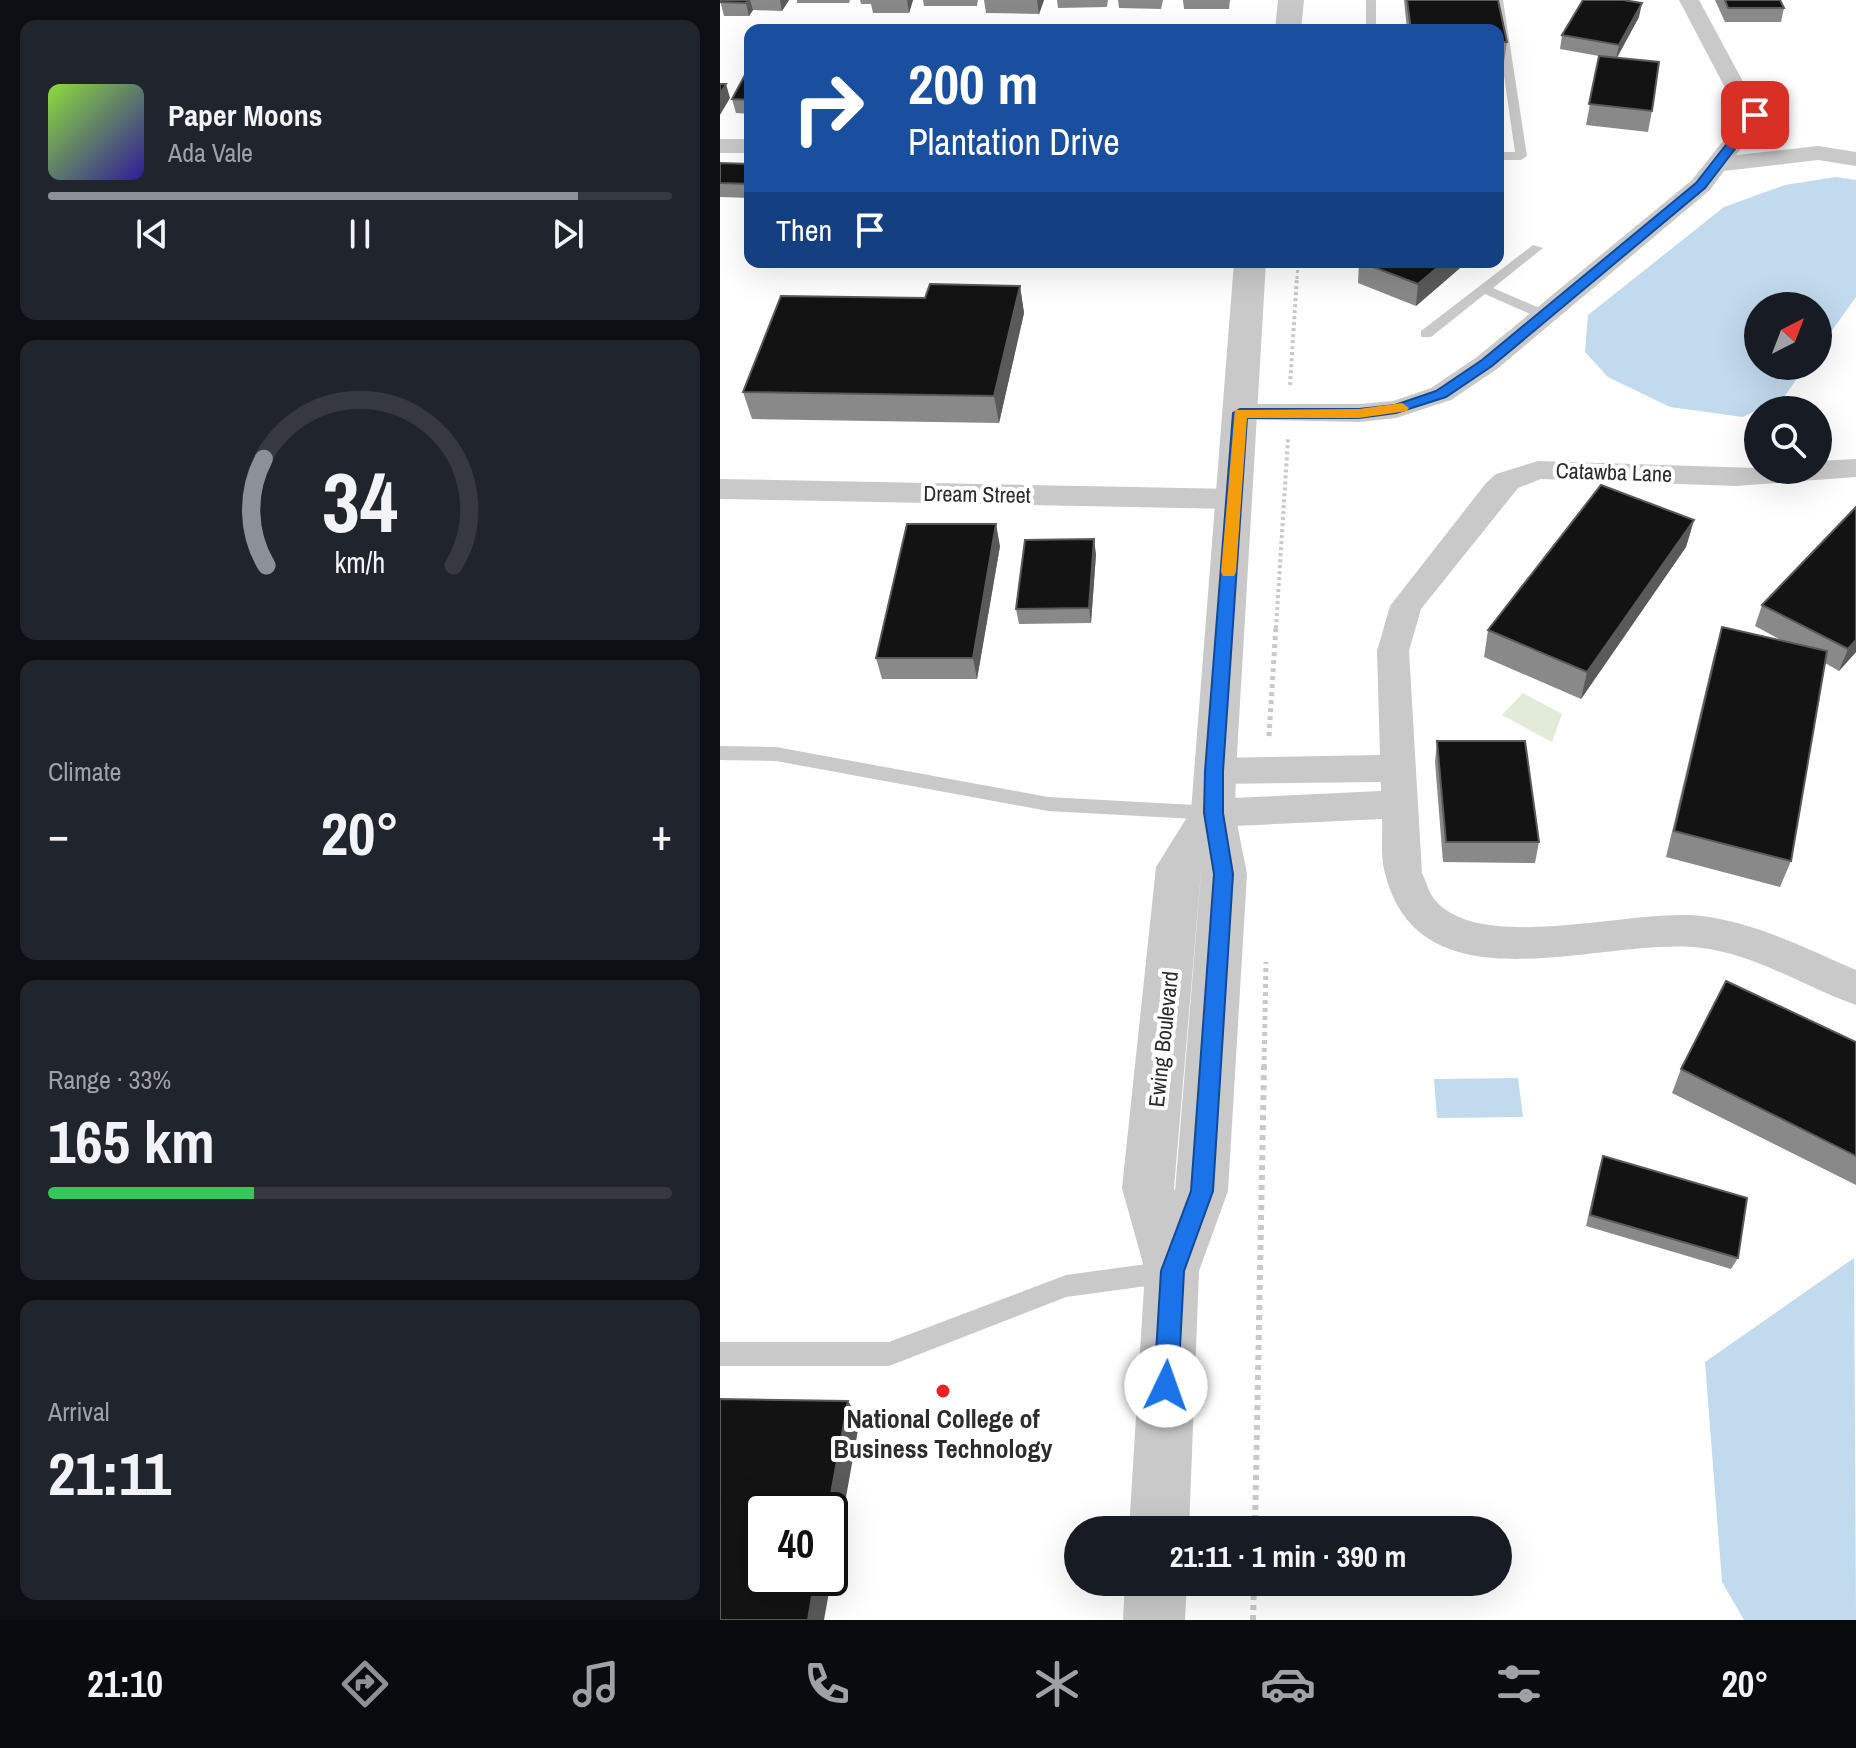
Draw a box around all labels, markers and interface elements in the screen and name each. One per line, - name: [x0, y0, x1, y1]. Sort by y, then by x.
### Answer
- text: 200 m: [908, 46, 1038, 121]
- icon: right: [776, 56, 880, 160]
- pin: [1721, 81, 1789, 149]
- icon: arrive: [1733, 93, 1777, 137]
- text: Paper Moons: [168, 95, 322, 135]
- text: Plantation Drive: [908, 118, 1120, 166]
- text: Ada Vale: [168, 135, 253, 170]
- icon: arrive: [848, 208, 892, 252]
- text: Then: [776, 210, 832, 250]
- icon: previous: [130, 212, 174, 256]
- icon: pause: [338, 212, 382, 256]
- icon: next: [546, 212, 590, 256]
- north arrow: [1744, 292, 1832, 380]
- map controls: [1744, 292, 1832, 484]
- button: search: [1744, 396, 1832, 484]
- text: 34: [322, 446, 398, 558]
- street label: Catawba Lane: [1555, 455, 1673, 489]
- street label: Dream Street: [923, 478, 1031, 510]
- text: km/h: [335, 543, 385, 582]
- text: Climate: [48, 754, 121, 789]
- text: 20°: [321, 793, 399, 874]
- text: −: [48, 804, 69, 864]
- text: +: [651, 804, 672, 864]
- street label: Ewing Boulevard: [1141, 970, 1185, 1108]
- text: Range · 33%: [48, 1062, 171, 1097]
- text: 165 km: [48, 1101, 215, 1182]
- position arrow: [1124, 1344, 1208, 1428]
- marker: National College of Business Technology: [934, 1382, 952, 1400]
- text: Arrival: [48, 1394, 110, 1429]
- place label: National College of Business Technology: [834, 1401, 1053, 1466]
- text: 21:11: [48, 1433, 171, 1514]
- speed limit sign: 40: [744, 1492, 848, 1596]
- text: 21:11 · 1 min · 390 m: [1170, 1536, 1406, 1576]
- icon: directions: [337, 1656, 393, 1712]
- icon: music: [568, 1656, 624, 1712]
- icon: phone: [799, 1656, 855, 1712]
- icon: climate: [1029, 1656, 1085, 1712]
- icon: car: [1260, 1656, 1316, 1712]
- icon: filters: [1491, 1656, 1547, 1712]
- text: 21:10: [87, 1660, 163, 1708]
- text: 20°: [1721, 1660, 1769, 1708]

